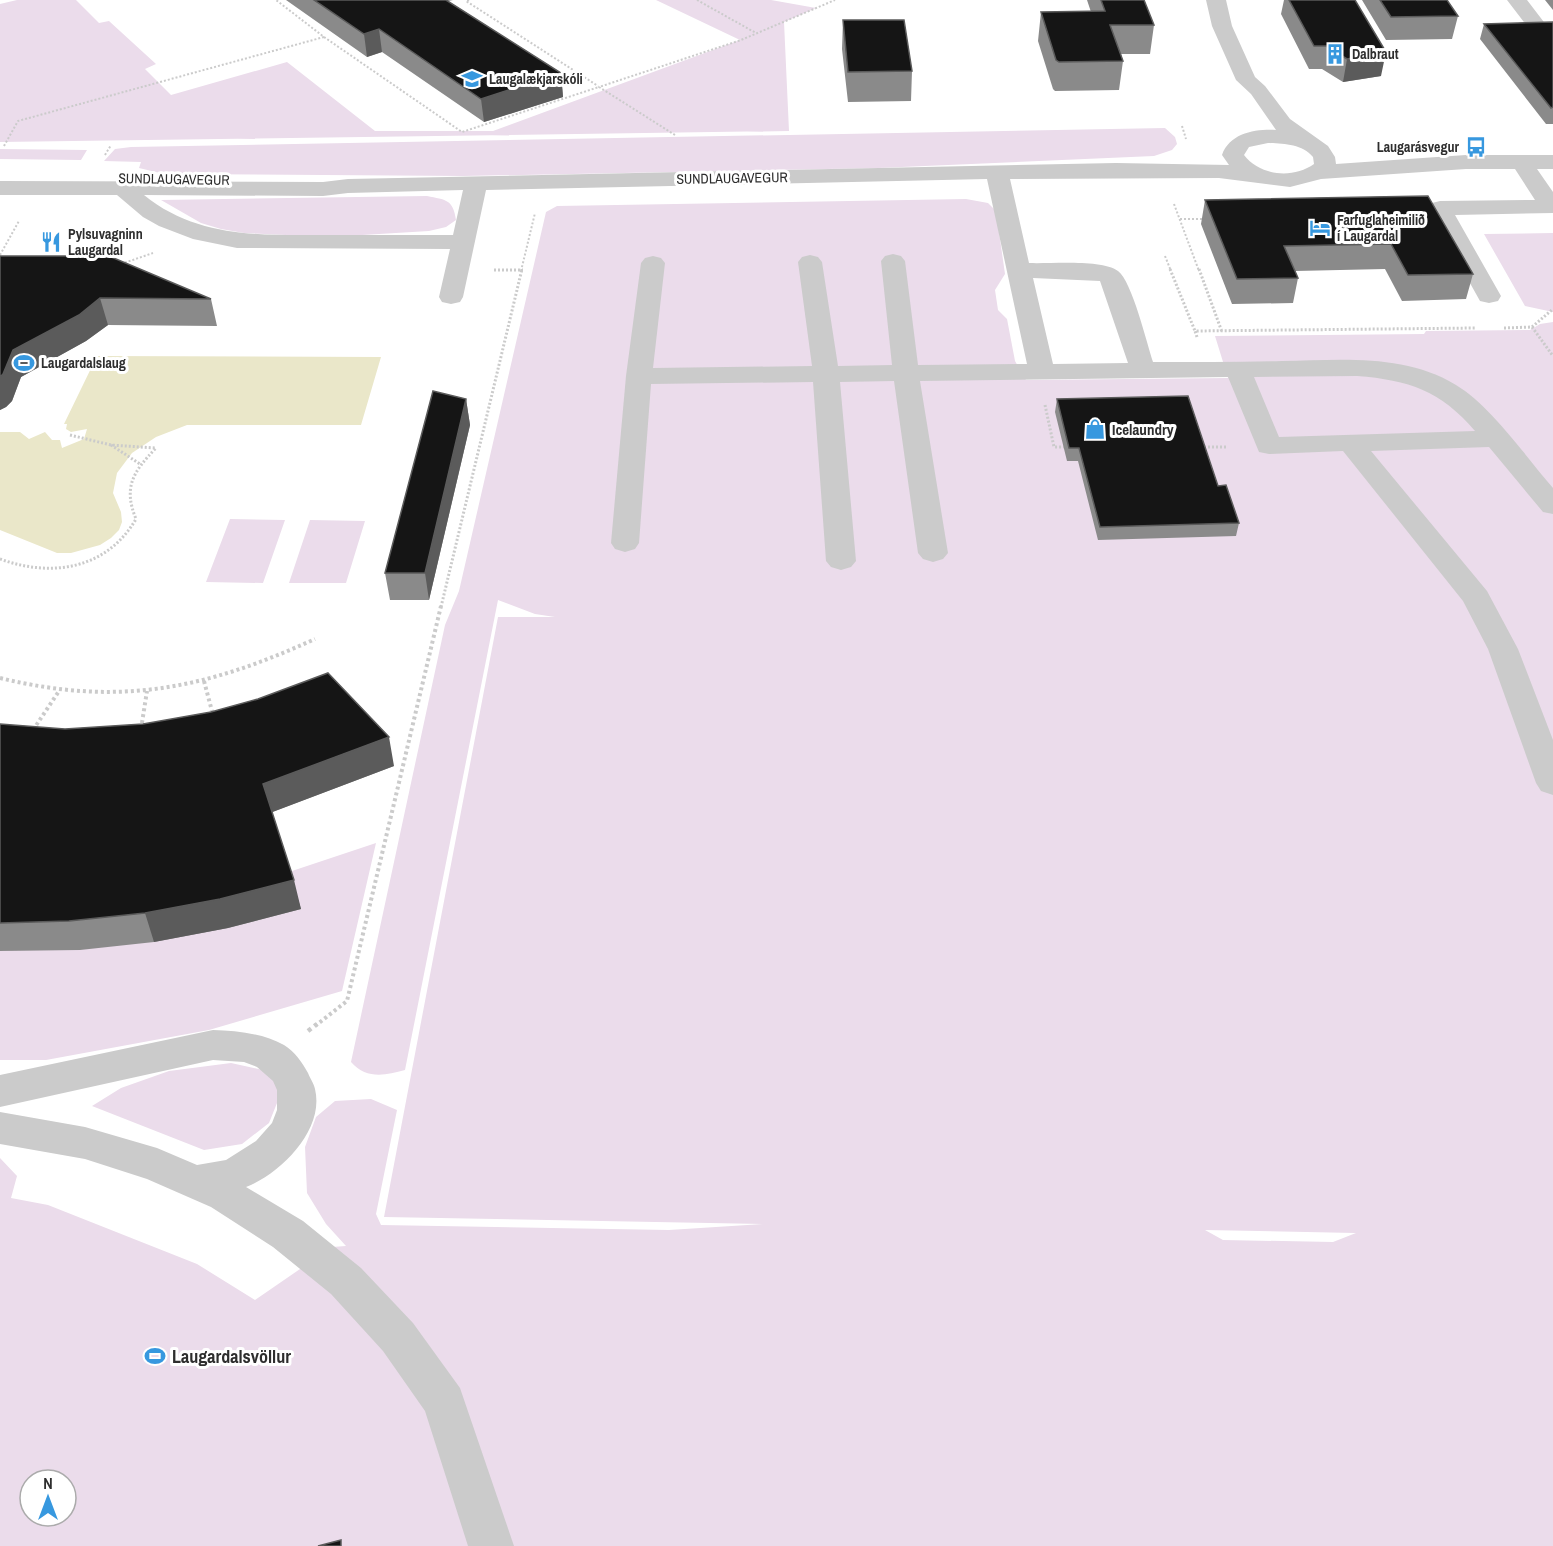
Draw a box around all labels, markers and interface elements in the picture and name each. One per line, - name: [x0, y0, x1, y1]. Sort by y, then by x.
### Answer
- building icon: Dalbraut: [1323, 42, 1347, 66]
- place label: Dalbraut: [1352, 45, 1399, 63]
- school or university icon: Laugalækjarskóli: [460, 67, 484, 91]
- place label: Laugalækjarskóli: [489, 70, 583, 88]
- bus stop icon: Laugarásvegur: [1464, 135, 1488, 159]
- place label: Laugarásvegur: [1377, 138, 1460, 156]
- street label: SUNDLAUGAVEGUR: [676, 168, 788, 188]
- street label: SUNDLAUGAVEGUR: [118, 169, 230, 189]
- place label: Farfuglaheimilið í Laugardal: [1337, 211, 1425, 245]
- hotel icon: Farfuglaheimilið í Laugardal: [1308, 216, 1332, 240]
- place label: Pylsuvagninn Laugardal: [68, 225, 143, 259]
- restaurant icon: Pylsuvagninn Laugardal: [39, 230, 63, 254]
- sports icon: Laugardalslaug: [12, 351, 36, 375]
- place label: Laugardalslaug: [41, 354, 126, 372]
- shop icon: Icelaundry: [1083, 417, 1107, 441]
- place label: Icelaundry: [1112, 419, 1174, 440]
- sports icon: Laugardalsvöllur: [143, 1344, 167, 1368]
- place label: Laugardalsvöllur: [172, 1344, 291, 1369]
- north arrow: [18, 1468, 78, 1528]
- text: N: [43, 1472, 53, 1494]

